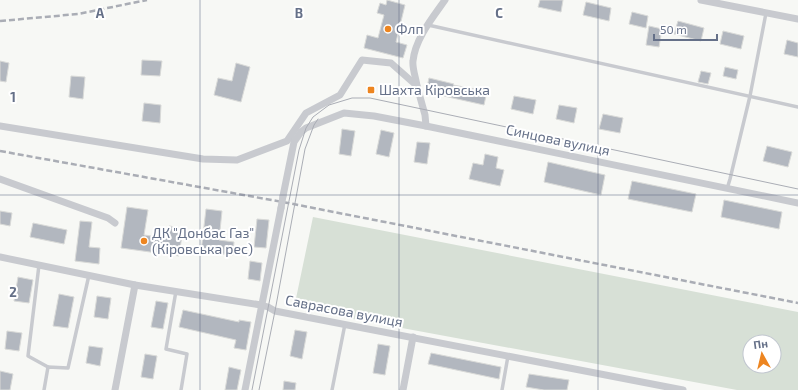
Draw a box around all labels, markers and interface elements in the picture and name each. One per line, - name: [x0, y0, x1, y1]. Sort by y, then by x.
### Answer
- text: A: [96, 5, 105, 21]
- text: B: [295, 5, 303, 21]
- text: C: [495, 5, 503, 21]
- scale bar: [654, 16, 717, 42]
- place label: Флп: [396, 20, 423, 37]
- text: 50 m: [660, 22, 687, 36]
- marker: Флп: [383, 24, 393, 34]
- place label: Шахта Кіровська: [379, 81, 490, 98]
- marker: Шахта Кіровська: [366, 85, 376, 95]
- text: 1: [10, 89, 16, 105]
- street label: Синцова вулиця: [505, 120, 612, 159]
- place label: ДК "Донбас Газ" (Кіровська рес): [152, 224, 254, 257]
- marker: ДК "Донбас Газ" (Кіровська рес): [139, 236, 149, 246]
- text: 2: [9, 284, 17, 300]
- street label: Саврасова вулиця: [284, 291, 404, 330]
- north arrow: [742, 334, 782, 374]
- text: Пн: [753, 336, 769, 351]

